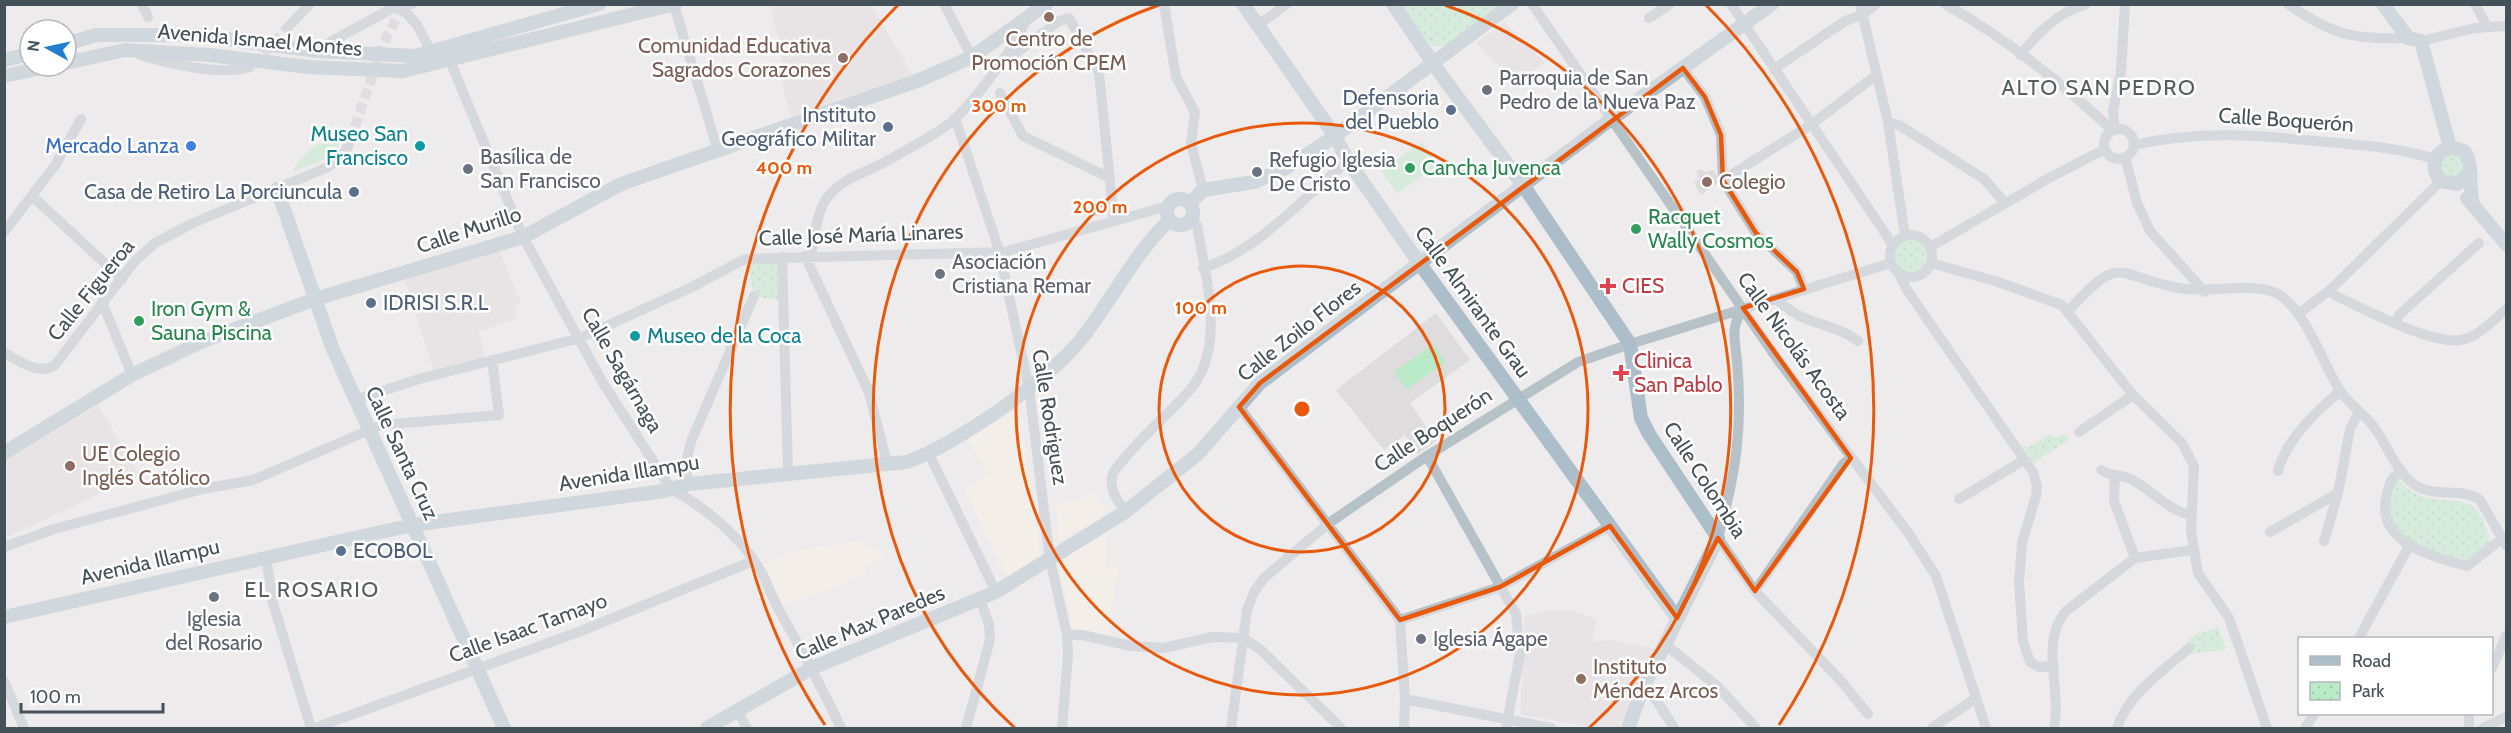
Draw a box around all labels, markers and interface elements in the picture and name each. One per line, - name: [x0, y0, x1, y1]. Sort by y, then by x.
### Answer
- marker: Centro de Promoción CPEM: [1042, 10, 1056, 24]
- north arrow: [18, 18, 78, 78]
- street label: Avenida Ismael Montes: [157, 18, 363, 61]
- place label: Centro de Promoción CPEM: [971, 26, 1127, 75]
- place label: Comunidad Educativa Sagrados Corazones: [638, 33, 831, 82]
- text: N: [23, 39, 44, 53]
- marker: Comunidad Educativa Sagrados Corazones: [836, 51, 850, 65]
- place label: Parroquia de San Pedro de la Nueva Paz: [1499, 65, 1696, 114]
- district label: ALTO SAN PEDRO: [2002, 74, 2197, 101]
- marker: Parroquia de San Pedro de la Nueva Paz: [1480, 83, 1494, 97]
- place label: Defensoria del Pueblo: [1342, 85, 1439, 134]
- text: 300 m: [972, 95, 1026, 117]
- place label: Instituto Geográfico Militar: [721, 102, 876, 151]
- street label: Calle Boquerón: [2218, 102, 2354, 137]
- marker: Defensoria del Pueblo: [1444, 103, 1458, 117]
- marker: Instituto Geográfico Militar: [881, 120, 895, 134]
- place label: Museo San Francisco: [310, 121, 408, 170]
- place label: Mercado Lanza: [45, 133, 179, 158]
- marker: Mercado Lanza: [184, 139, 198, 153]
- marker: Museo San Francisco: [413, 139, 427, 153]
- place label: Basílica de San Francisco: [480, 144, 601, 193]
- place label: Refugio Iglesia De Cristo: [1269, 147, 1396, 196]
- place label: Cancha Juvenca: [1422, 155, 1561, 180]
- text: 400 m: [756, 157, 812, 179]
- marker: Cancha Juvenca: [1403, 161, 1417, 175]
- marker: Basílica de San Francisco: [461, 162, 475, 176]
- marker: Refugio Iglesia De Cristo: [1250, 165, 1264, 179]
- place label: Colegio: [1719, 169, 1786, 194]
- marker: Colegio: [1700, 175, 1714, 189]
- place label: Casa de Retiro La Porciuncula: [84, 179, 342, 204]
- marker: Casa de Retiro La Porciuncula: [347, 185, 361, 199]
- text: 200 m: [1073, 196, 1127, 218]
- street label: Calle Murillo: [413, 201, 524, 258]
- place label: Racquet Wally Cosmos: [1648, 204, 1774, 253]
- street label: Calle José María Linares: [758, 218, 964, 251]
- street label: Calle Almirante Grau: [1410, 221, 1537, 382]
- marker: Racquet Wally Cosmos: [1629, 222, 1643, 236]
- street label: Calle Figueroa: [42, 234, 139, 346]
- place label: Asociación Cristiana Remar: [952, 249, 1091, 298]
- marker: Asociación Cristiana Remar: [933, 267, 947, 281]
- street label: Calle Nicolás Acosta: [1732, 267, 1856, 424]
- place label: CIES: [1622, 273, 1664, 298]
- street label: Calle Zoilo Flores: [1232, 275, 1366, 386]
- marker: CIES: [1599, 277, 1617, 295]
- place label: IDRISI S.R.L: [383, 290, 489, 315]
- place label: Iron Gym & Sauna Piscina: [151, 296, 272, 345]
- marker: IDRISI S.R.L: [364, 296, 378, 310]
- text: 100 m: [1175, 297, 1227, 319]
- street label: Calle Sagárnaga: [577, 303, 668, 437]
- marker: Iron Gym & Sauna Piscina: [132, 314, 146, 328]
- place label: Museo de la Coca: [647, 323, 801, 348]
- marker: Museo de la Coca: [628, 329, 642, 343]
- street label: Calle Rodriguez: [1027, 347, 1074, 487]
- place label: Clinica San Pablo: [1634, 348, 1723, 397]
- marker: Clinica San Pablo: [1612, 364, 1630, 382]
- street label: Calle Santa Cruz: [361, 382, 444, 524]
- street label: Calle Boquerón: [1369, 382, 1496, 477]
- centre of rings: [1292, 399, 1312, 419]
- street label: Calle Colombia: [1659, 417, 1752, 543]
- place label: UE Colegio Inglés Católico: [82, 441, 210, 490]
- street label: Avenida Illampu: [557, 449, 701, 496]
- marker: UE Colegio Inglés Católico: [63, 459, 77, 473]
- street label: Avenida Illampu: [78, 533, 222, 590]
- place label: ECOBOL: [353, 538, 433, 563]
- marker: ECOBOL: [334, 544, 348, 558]
- district label: EL ROSARIO: [244, 576, 380, 603]
- street label: Calle Max Paredes: [791, 580, 949, 665]
- street label: Calle Isaac Tamayo: [445, 587, 610, 668]
- marker: Iglesia del Rosario: [207, 590, 221, 604]
- place label: Iglesia del Rosario: [165, 606, 263, 655]
- place label: Iglesia Ágape: [1433, 626, 1548, 651]
- marker: Iglesia Ágape: [1414, 632, 1428, 646]
- legend: [2298, 637, 2493, 715]
- text: Road: [2352, 650, 2391, 672]
- place label: Instituto Méndez Arcos: [1593, 654, 1719, 703]
- marker: Instituto Méndez Arcos: [1574, 672, 1588, 686]
- scale bar: [21, 676, 164, 714]
- text: Park: [2352, 680, 2385, 702]
- text: 100 m: [30, 686, 81, 708]

